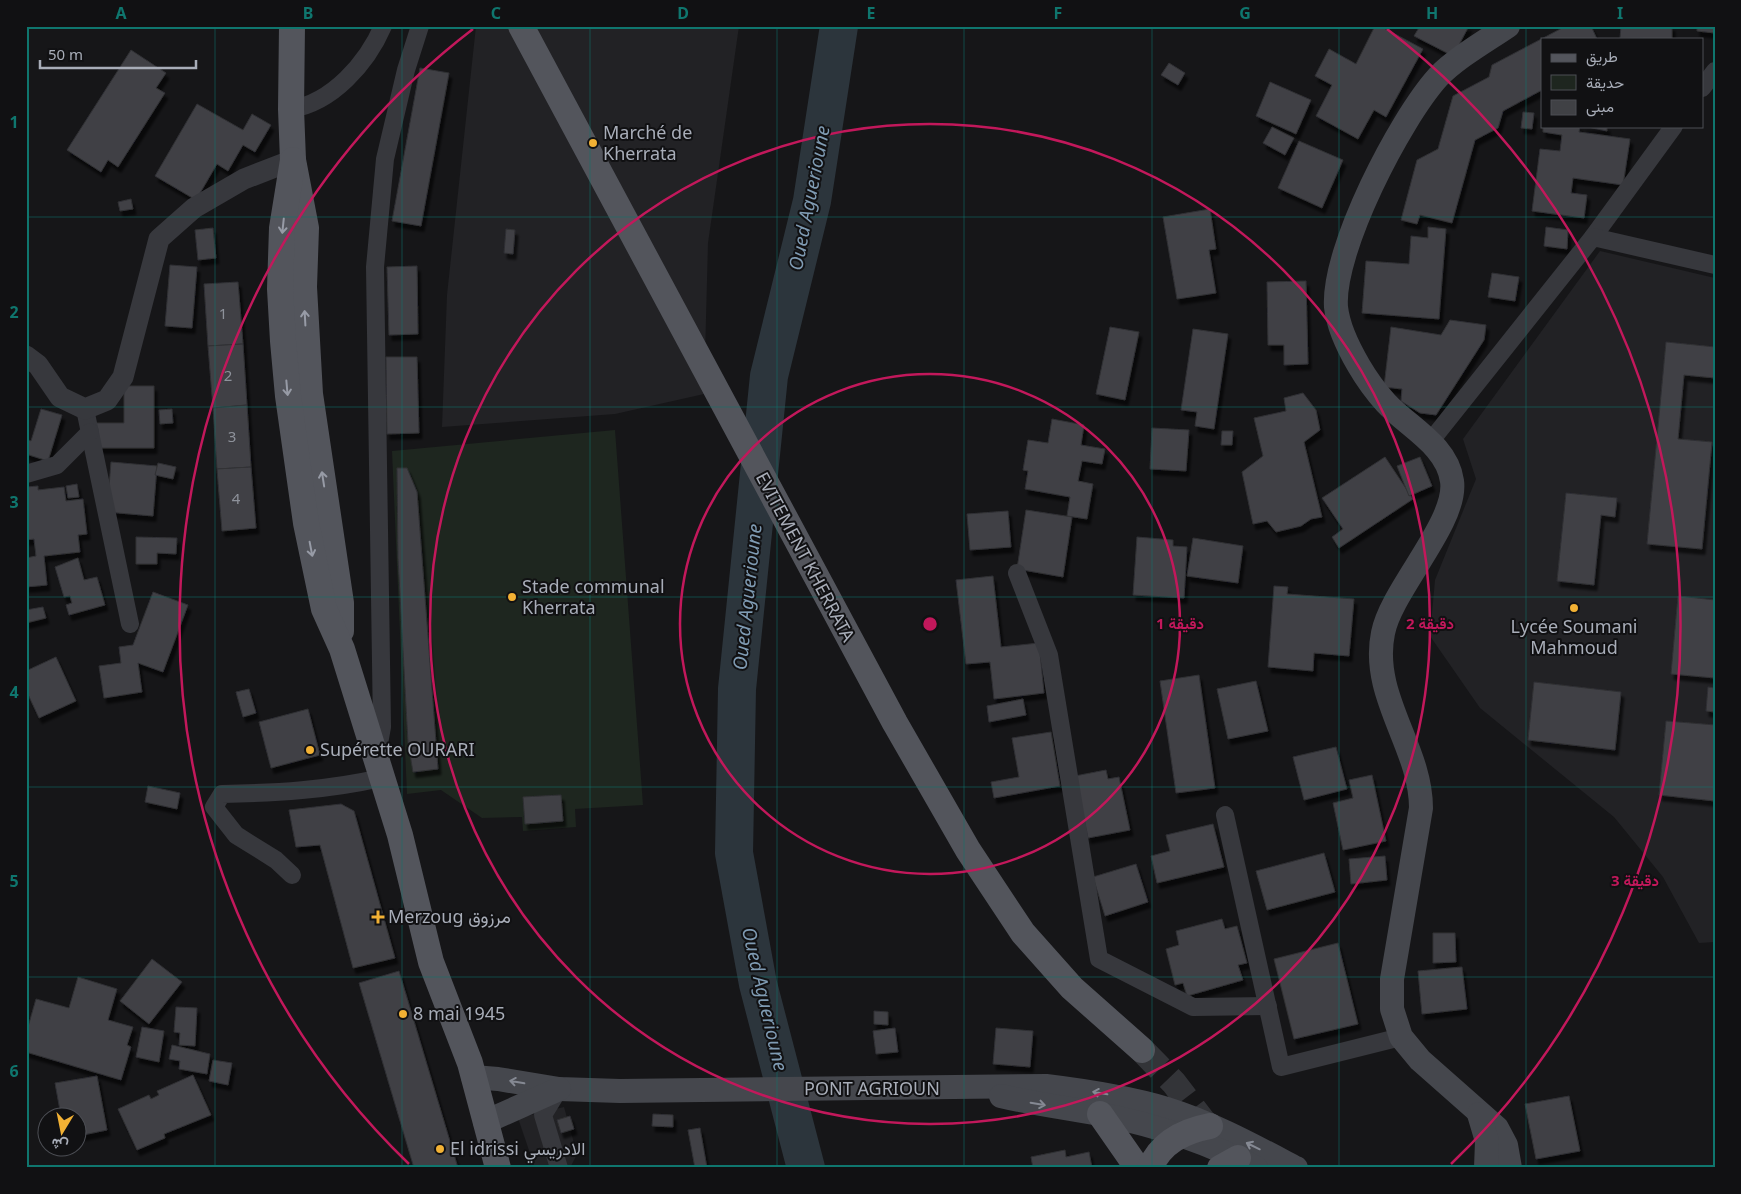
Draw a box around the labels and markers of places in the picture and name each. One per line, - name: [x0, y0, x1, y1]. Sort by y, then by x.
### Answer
- place label: Marché de Kherrata: [603, 120, 692, 165]
- marker: Marché de Kherrata: [587, 137, 599, 149]
- place label: Stade communal Kherrata: [522, 574, 665, 619]
- marker: Stade communal Kherrata: [506, 591, 518, 603]
- marker: Lycée Soumani Mahmoud: [1568, 602, 1580, 614]
- place label: Lycée Soumani Mahmoud: [1511, 614, 1637, 659]
- centre of rings: [921, 615, 939, 633]
- place label: Supérette OURARI: [320, 737, 475, 761]
- marker: Supérette OURARI: [304, 744, 316, 756]
- place label: Merzoug مرزوق: [388, 904, 511, 928]
- marker: Merzoug مرزوق: [372, 911, 384, 923]
- place label: 8 mai 1945: [413, 1001, 505, 1025]
- marker: 8 mai 1945: [397, 1008, 409, 1020]
- place label: El idrissi الادريسي: [450, 1136, 585, 1164]
- marker: El idrissi الادريسي: [434, 1143, 446, 1155]

